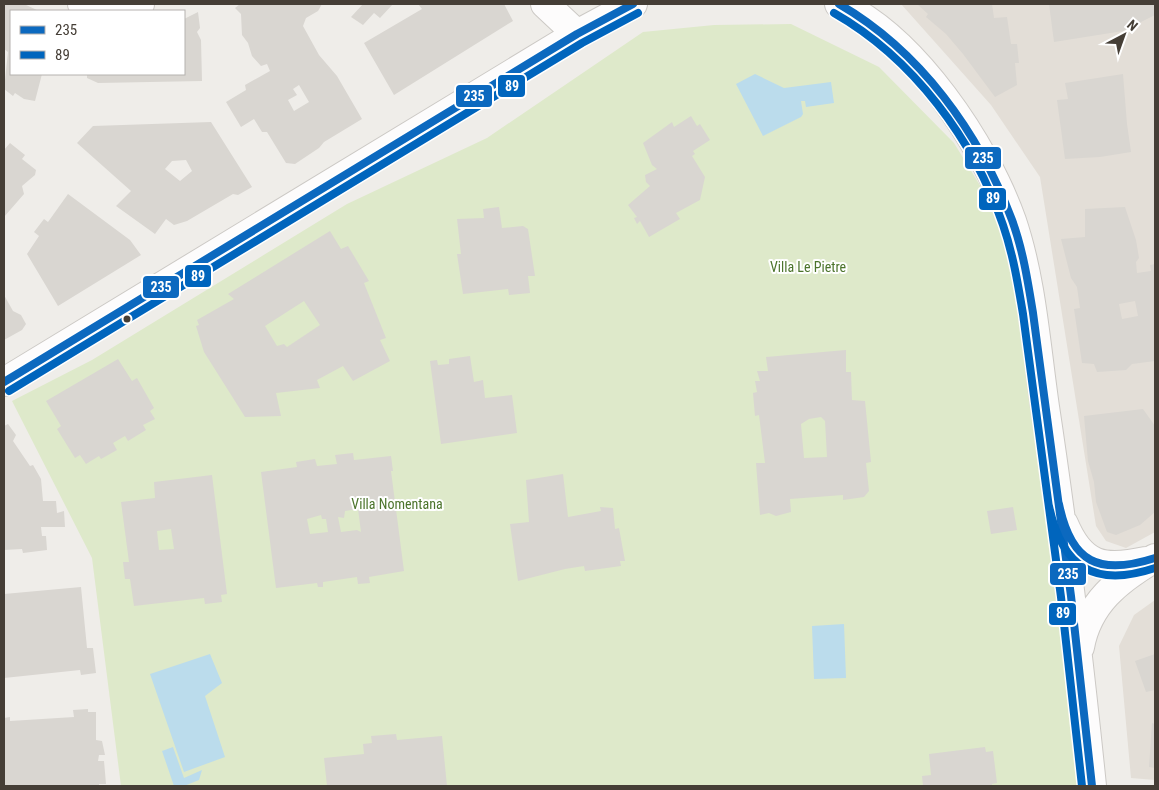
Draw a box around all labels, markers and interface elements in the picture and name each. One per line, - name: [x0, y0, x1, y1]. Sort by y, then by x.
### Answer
- legend: [10, 10, 185, 75]
- north arrow: [1099, 10, 1149, 60]
- text: N: [1124, 16, 1141, 34]
- text: 235: [55, 21, 77, 39]
- text: 89: [55, 46, 70, 64]
- line badge: 89: [497, 74, 526, 98]
- text: 89: [505, 78, 519, 94]
- line badge: 235: [455, 84, 493, 108]
- text: 235: [463, 88, 485, 104]
- line badge: 235: [964, 146, 1002, 170]
- text: 235: [972, 150, 994, 166]
- line badge: 89: [978, 187, 1007, 211]
- text: 89: [986, 190, 1000, 206]
- park label: Villa Le Pietre: [770, 259, 847, 275]
- line badge: 89: [184, 264, 212, 288]
- text: 89: [191, 268, 205, 284]
- line badge: 235: [142, 275, 180, 299]
- text: 235: [150, 279, 172, 295]
- unlabelled marker: [122, 314, 132, 324]
- park label: Villa Nomentana: [351, 496, 443, 512]
- line badge: 235: [1049, 562, 1087, 586]
- text: 235: [1057, 566, 1079, 582]
- line badge: 89: [1048, 602, 1077, 626]
- text: 89: [1056, 605, 1070, 621]

